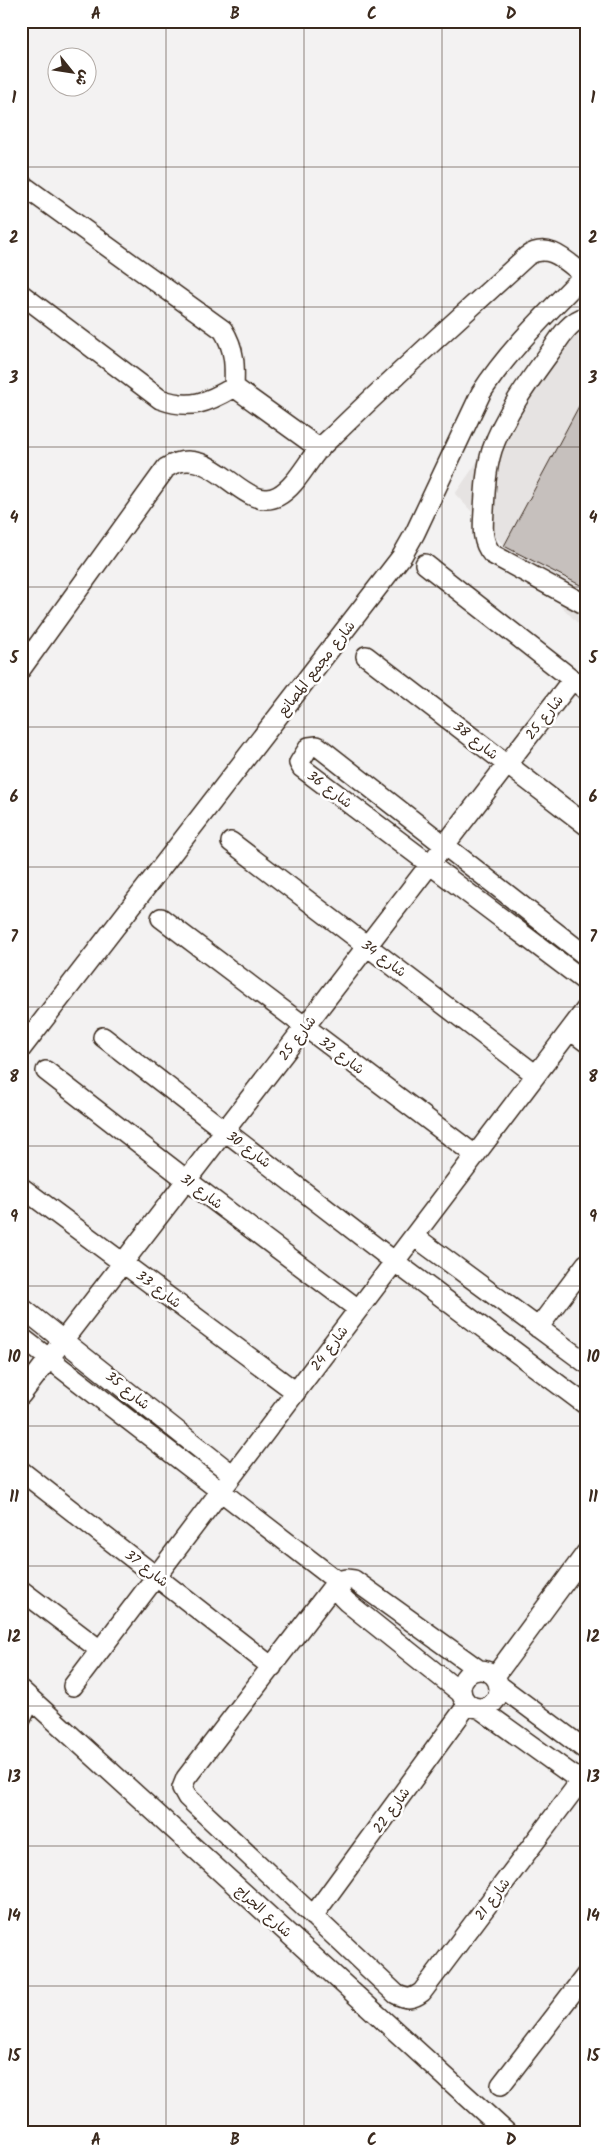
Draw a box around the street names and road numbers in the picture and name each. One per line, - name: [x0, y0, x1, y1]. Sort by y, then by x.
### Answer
- street label: شارع مجمع المصانع: [272, 616, 361, 721]
- street label: شارع 25: [520, 691, 569, 745]
- street label: شارع 38: [448, 716, 503, 766]
- street label: شارع 36: [302, 765, 357, 814]
- street label: شارع 34: [356, 934, 411, 983]
- street label: شارع 25: [273, 1011, 322, 1066]
- street label: شارع 32: [314, 1031, 369, 1080]
- street label: شارع 30: [221, 1126, 275, 1174]
- street label: شارع 31: [175, 1168, 227, 1215]
- street label: شارع 33: [131, 1265, 186, 1314]
- street label: شارع 24: [305, 1321, 354, 1376]
- street label: شارع 35: [100, 1366, 154, 1416]
- street label: شارع 37: [120, 1545, 173, 1593]
- street label: شارع 22: [368, 1783, 416, 1838]
- street label: شارع 21: [469, 1874, 516, 1926]
- street label: شارع الجراج: [230, 1880, 297, 1943]

